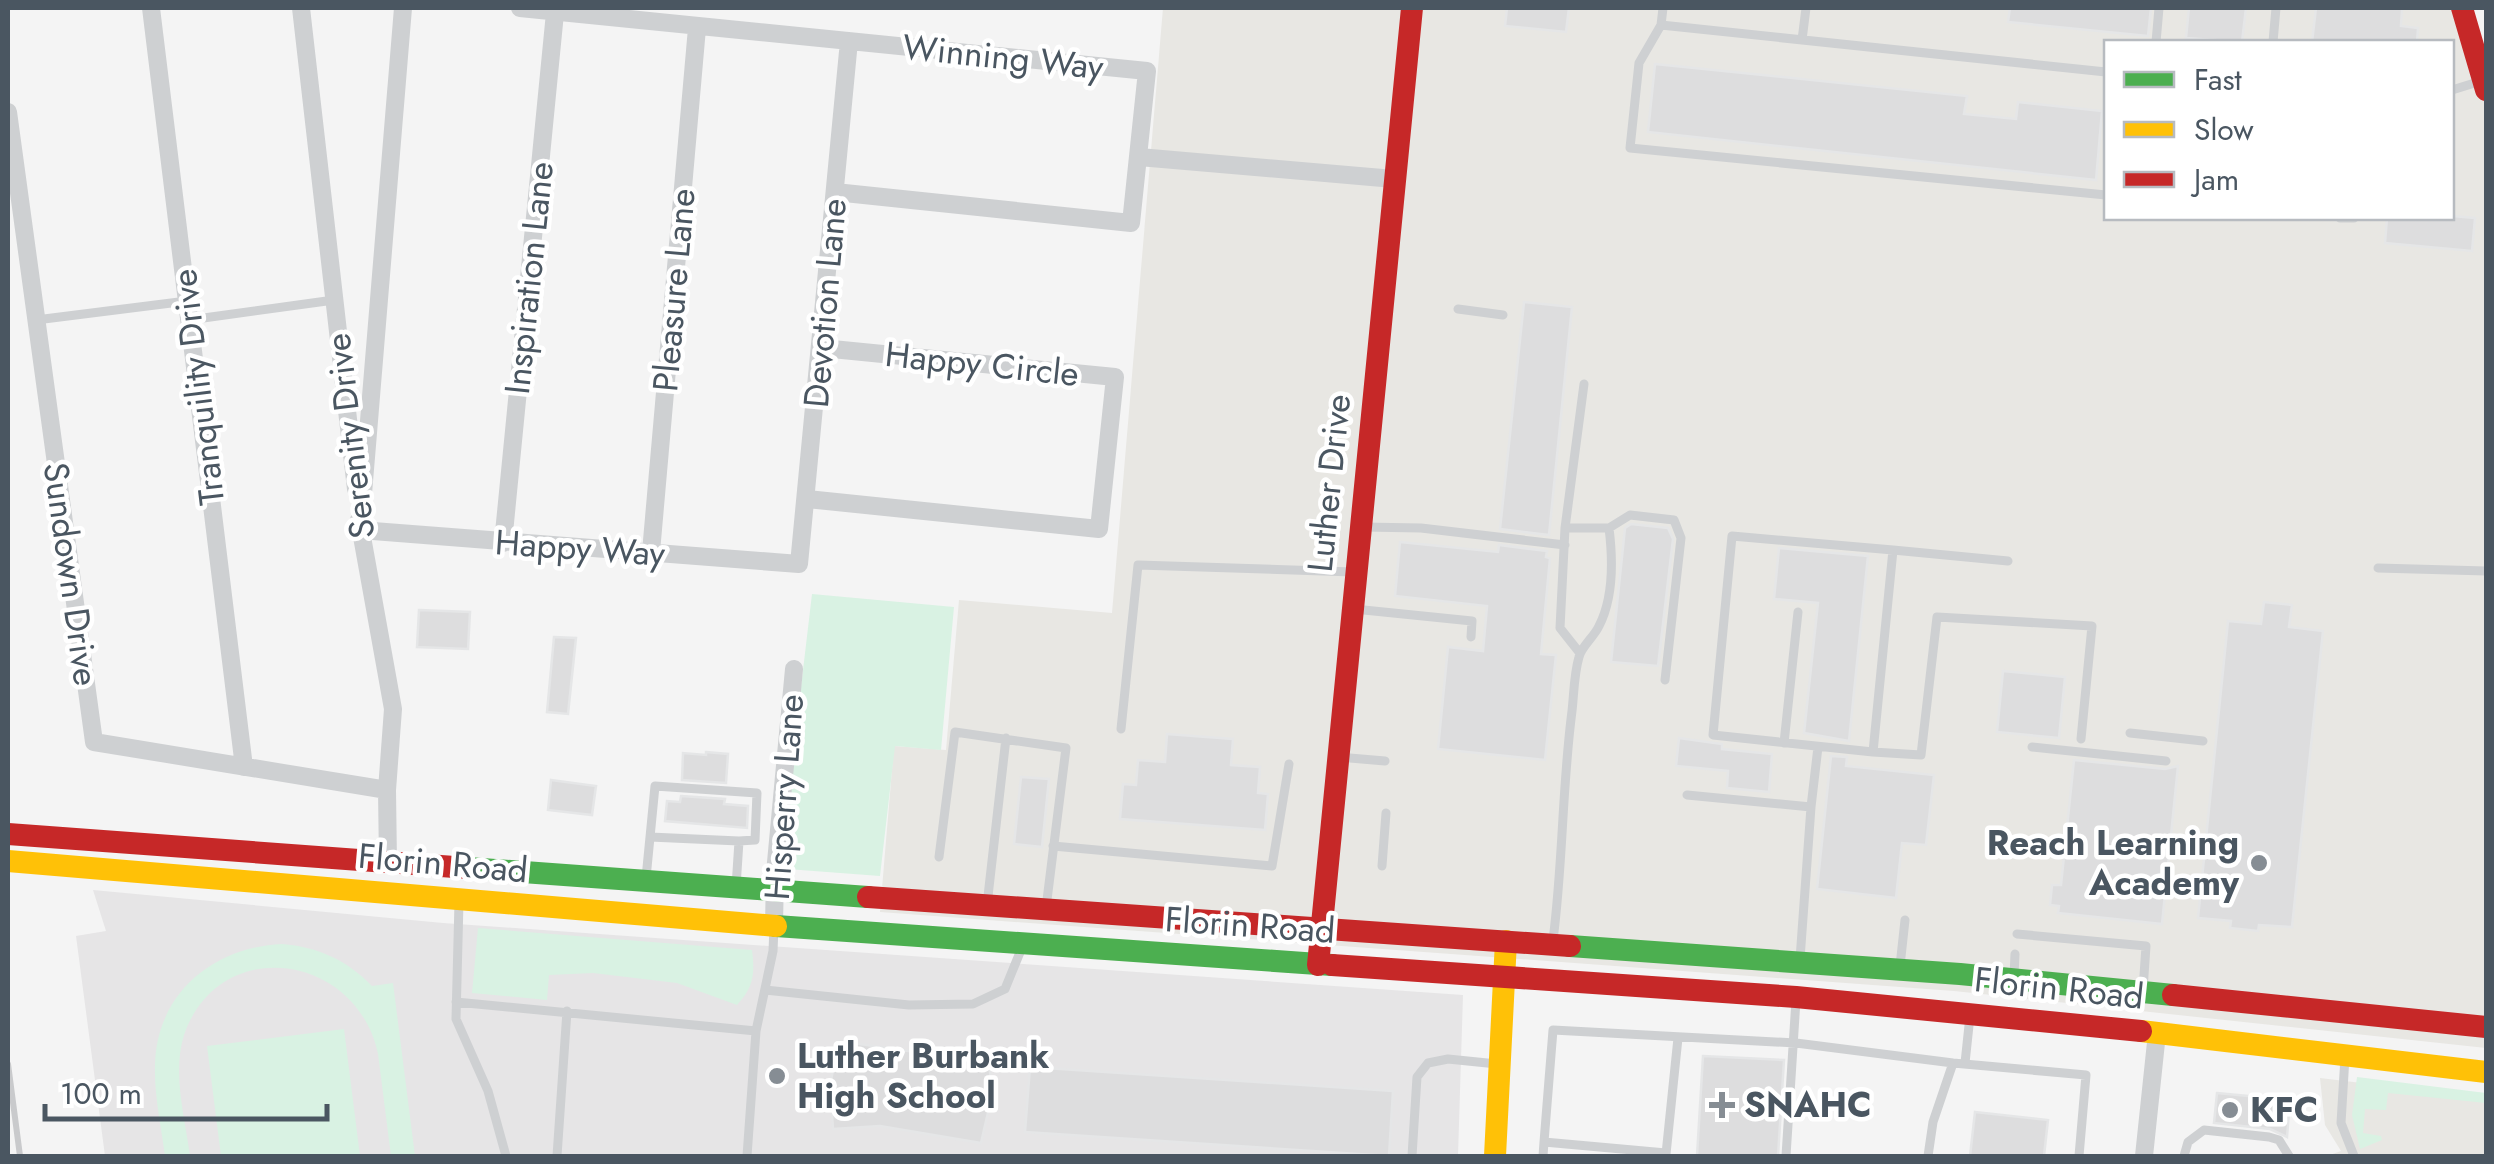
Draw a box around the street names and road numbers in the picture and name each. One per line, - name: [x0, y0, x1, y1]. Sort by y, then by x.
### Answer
- street label: Winning Way: [900, 22, 1106, 92]
- street label: Inspiration Lane: [492, 159, 566, 397]
- street label: Pleasure Lane: [640, 186, 708, 394]
- street label: Devotion Lane: [791, 196, 859, 410]
- street label: Tranquility Drive: [159, 266, 237, 508]
- street label: Happy Circle: [883, 329, 1081, 399]
- street label: Serenity Drive: [313, 331, 387, 541]
- street label: Luther Drive: [1295, 392, 1363, 574]
- street label: Sundown Drive: [31, 459, 111, 689]
- street label: Happy Way: [493, 517, 667, 579]
- street label: Hisperry Lane: [752, 692, 816, 902]
- street label: Florin Road: [356, 831, 530, 895]
- street label: Florin Road: [1163, 894, 1337, 956]
- street label: Florin Road: [1972, 954, 2146, 1022]

